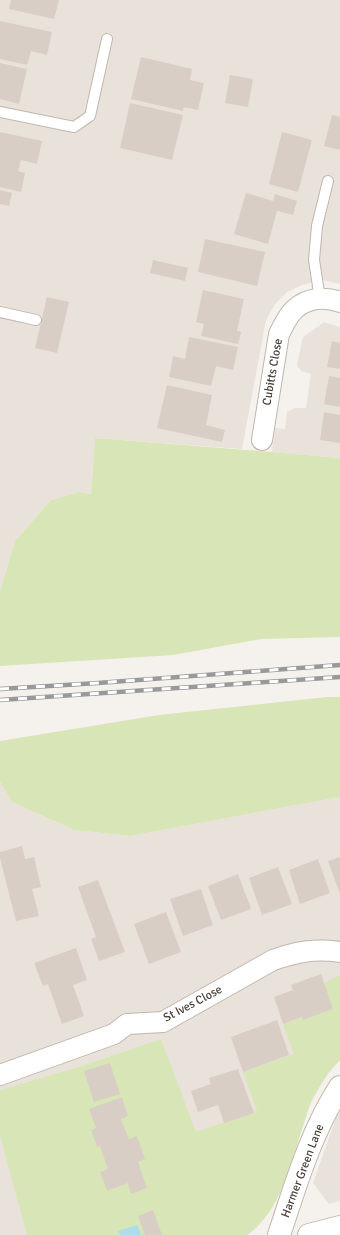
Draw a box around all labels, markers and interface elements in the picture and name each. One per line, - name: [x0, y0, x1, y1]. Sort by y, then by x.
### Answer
- street label: Cubitts Close: [260, 337, 286, 407]
- street label: St Ives Close: [161, 983, 225, 1025]
- street label: Harmer Green Lane: [279, 1122, 327, 1220]

